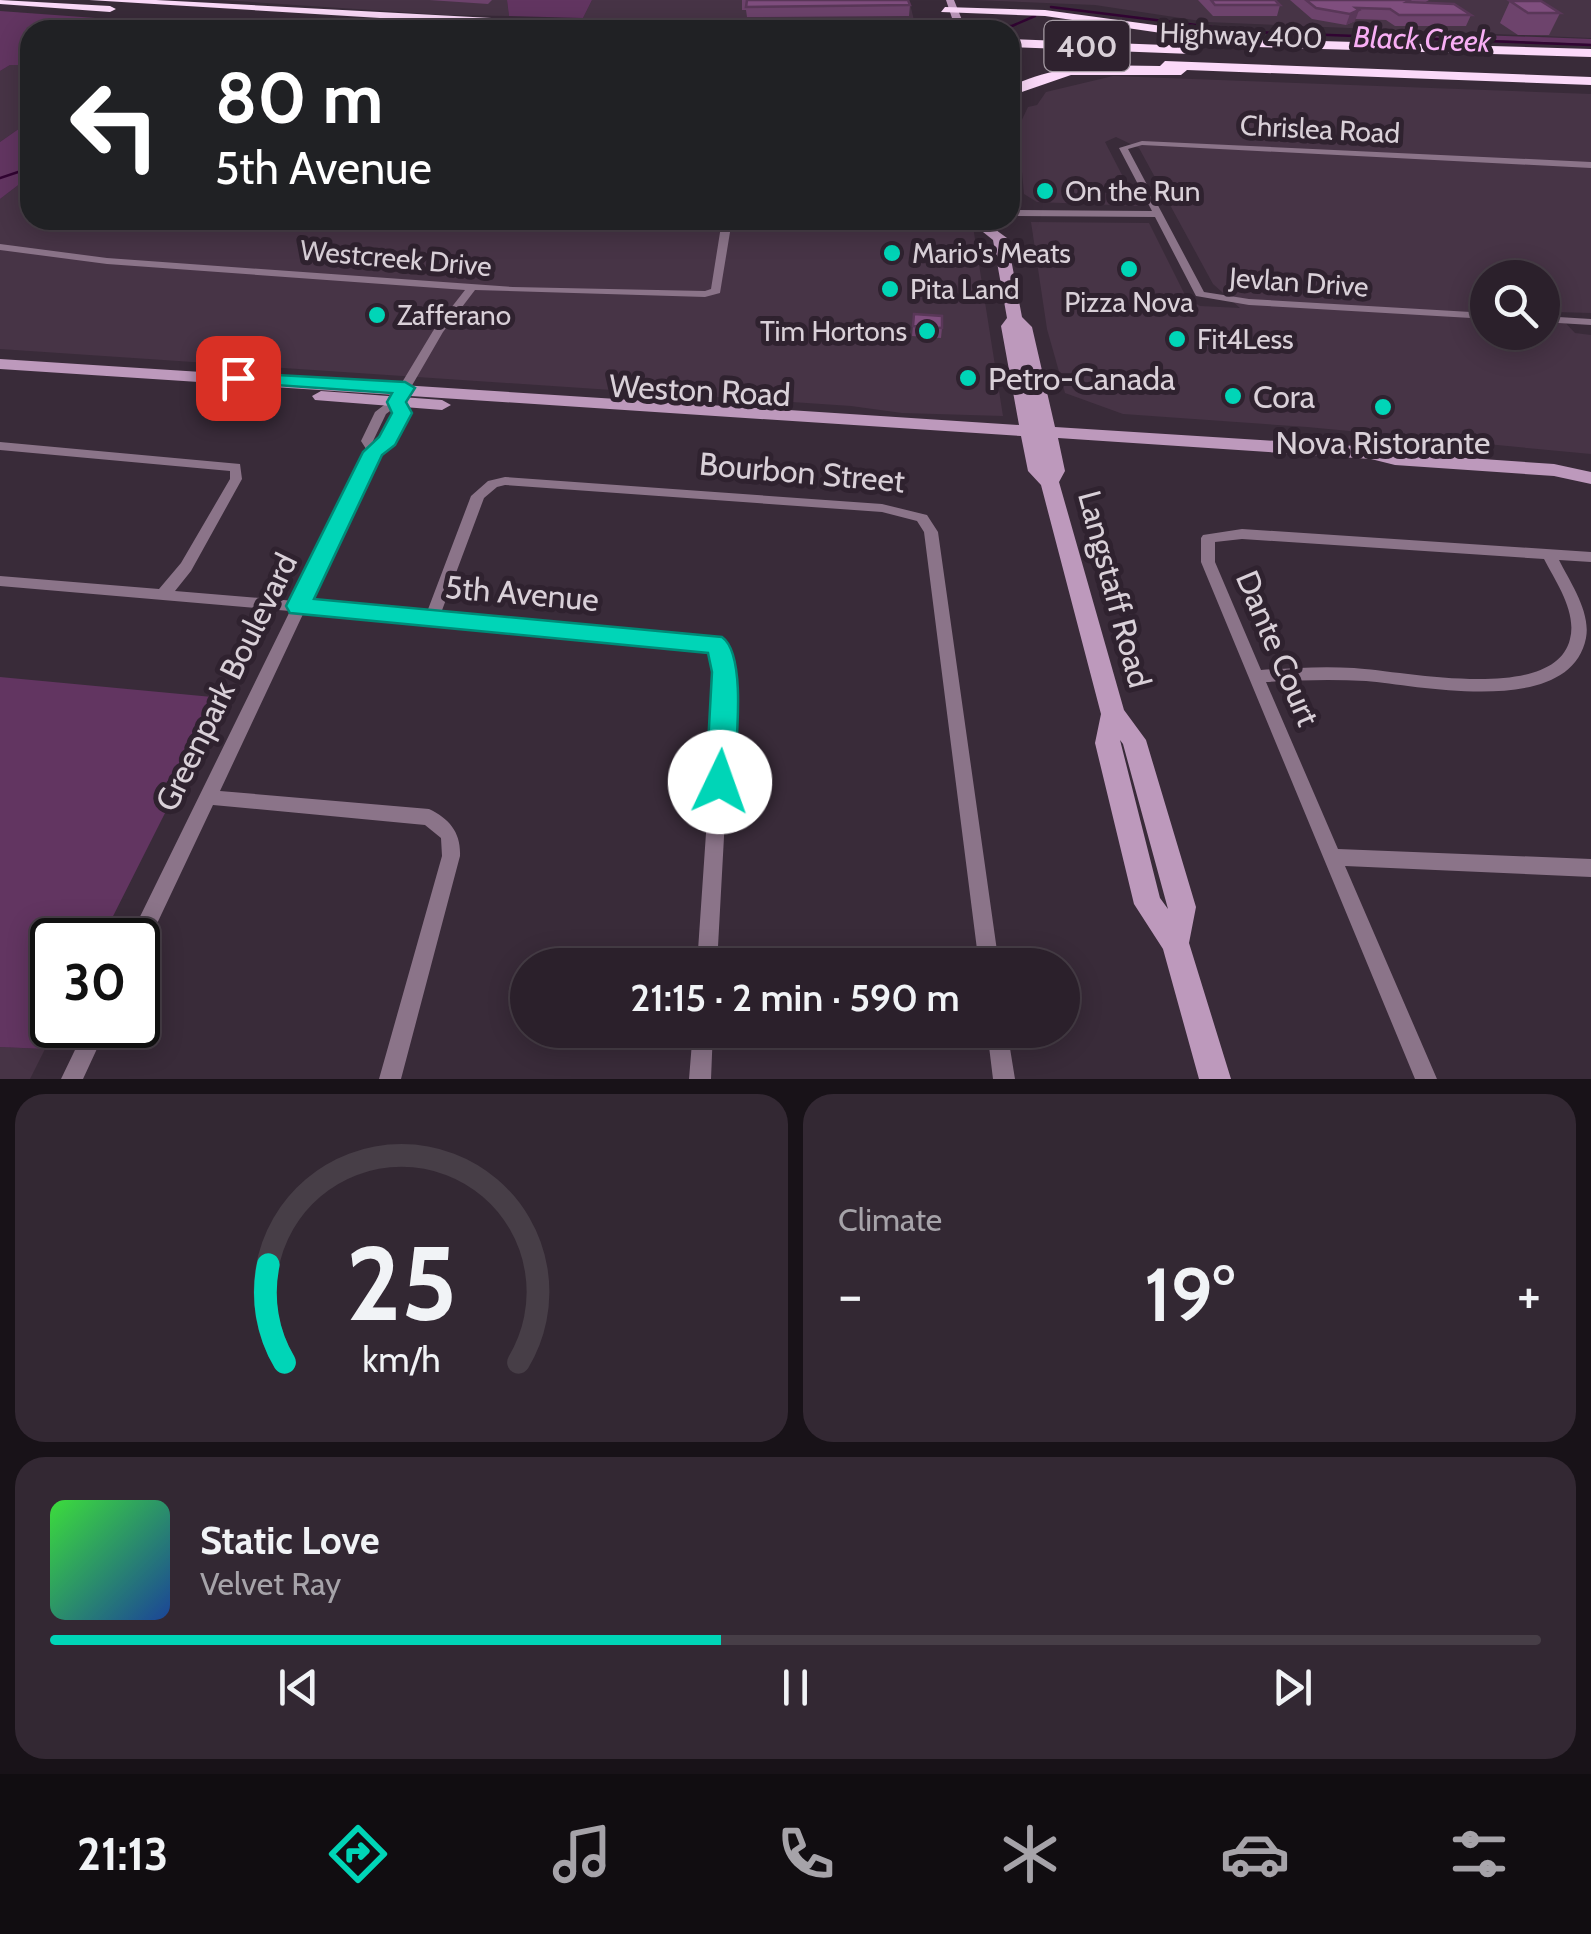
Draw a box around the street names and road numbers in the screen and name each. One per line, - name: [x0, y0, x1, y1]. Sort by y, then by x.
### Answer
- street label: Highway 400: [1159, 15, 1323, 55]
- road number: 400: [1044, 21, 1130, 71]
- street label: Chrislea Road: [1239, 108, 1401, 150]
- street label: Westcreek Drive: [299, 233, 493, 283]
- street label: Jevlan Drive: [1227, 260, 1370, 304]
- street label: Weston Road: [608, 366, 792, 414]
- street label: Bourbon Street: [698, 444, 907, 500]
- street label: Langstaff Road: [1070, 486, 1160, 692]
- street label: Greenpark Boulevard: [147, 547, 305, 817]
- street label: Dante Court: [1228, 565, 1328, 732]
- street label: 5th Avenue: [444, 567, 600, 619]

